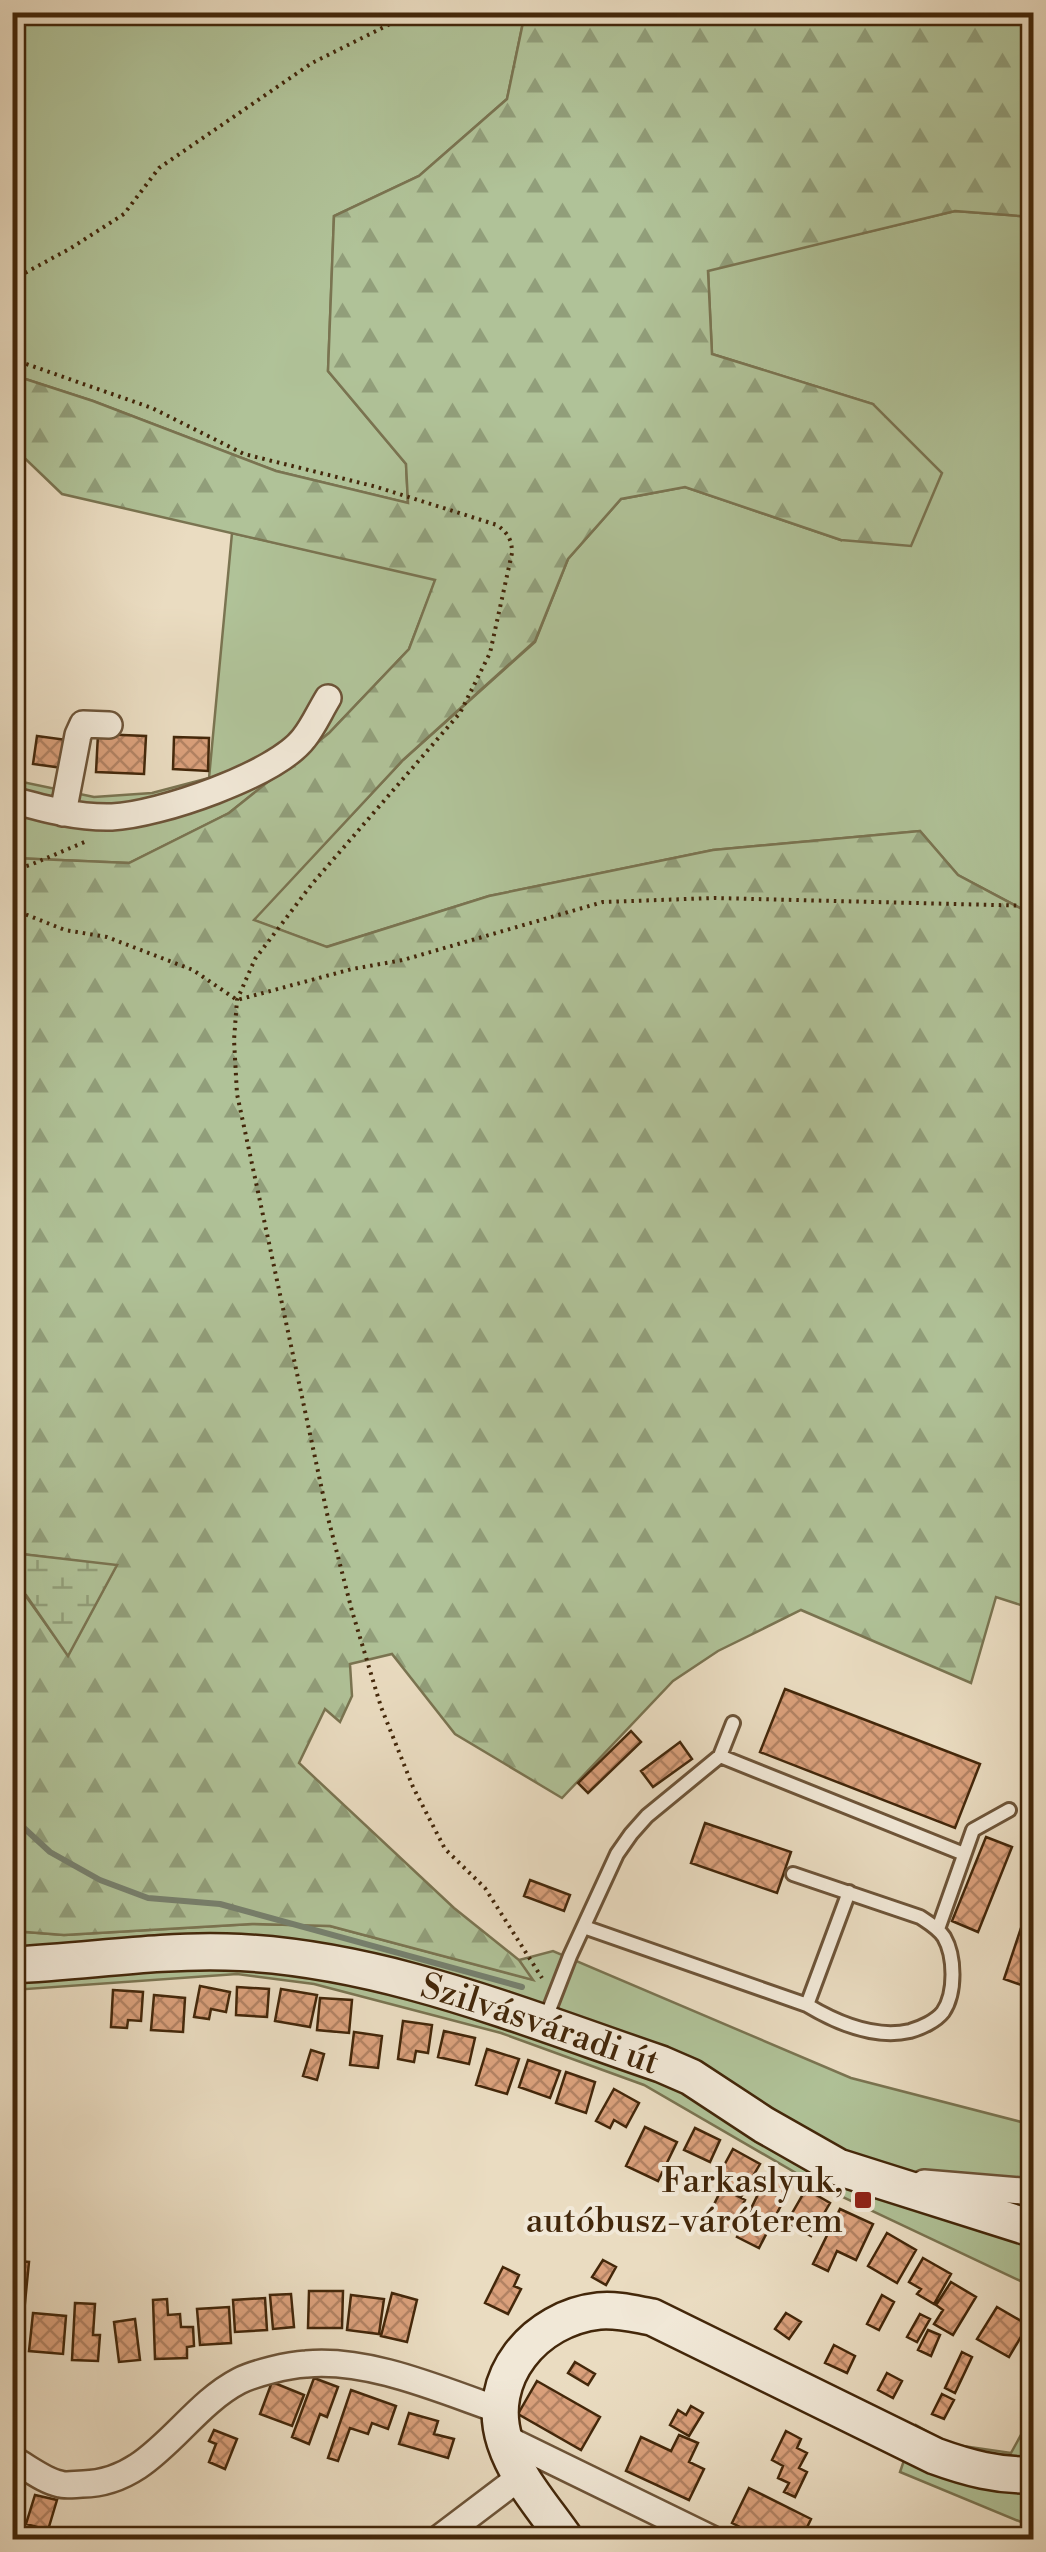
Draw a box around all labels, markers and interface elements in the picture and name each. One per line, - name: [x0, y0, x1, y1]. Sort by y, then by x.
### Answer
- street label: Szilvásváradi út: [416, 1965, 665, 2085]
- place label: Farkaslyuk, autóbusz-váróterem: [526, 2160, 843, 2243]
- marker: Farkaslyuk, autóbusz-váróterem: [852, 2189, 874, 2211]

